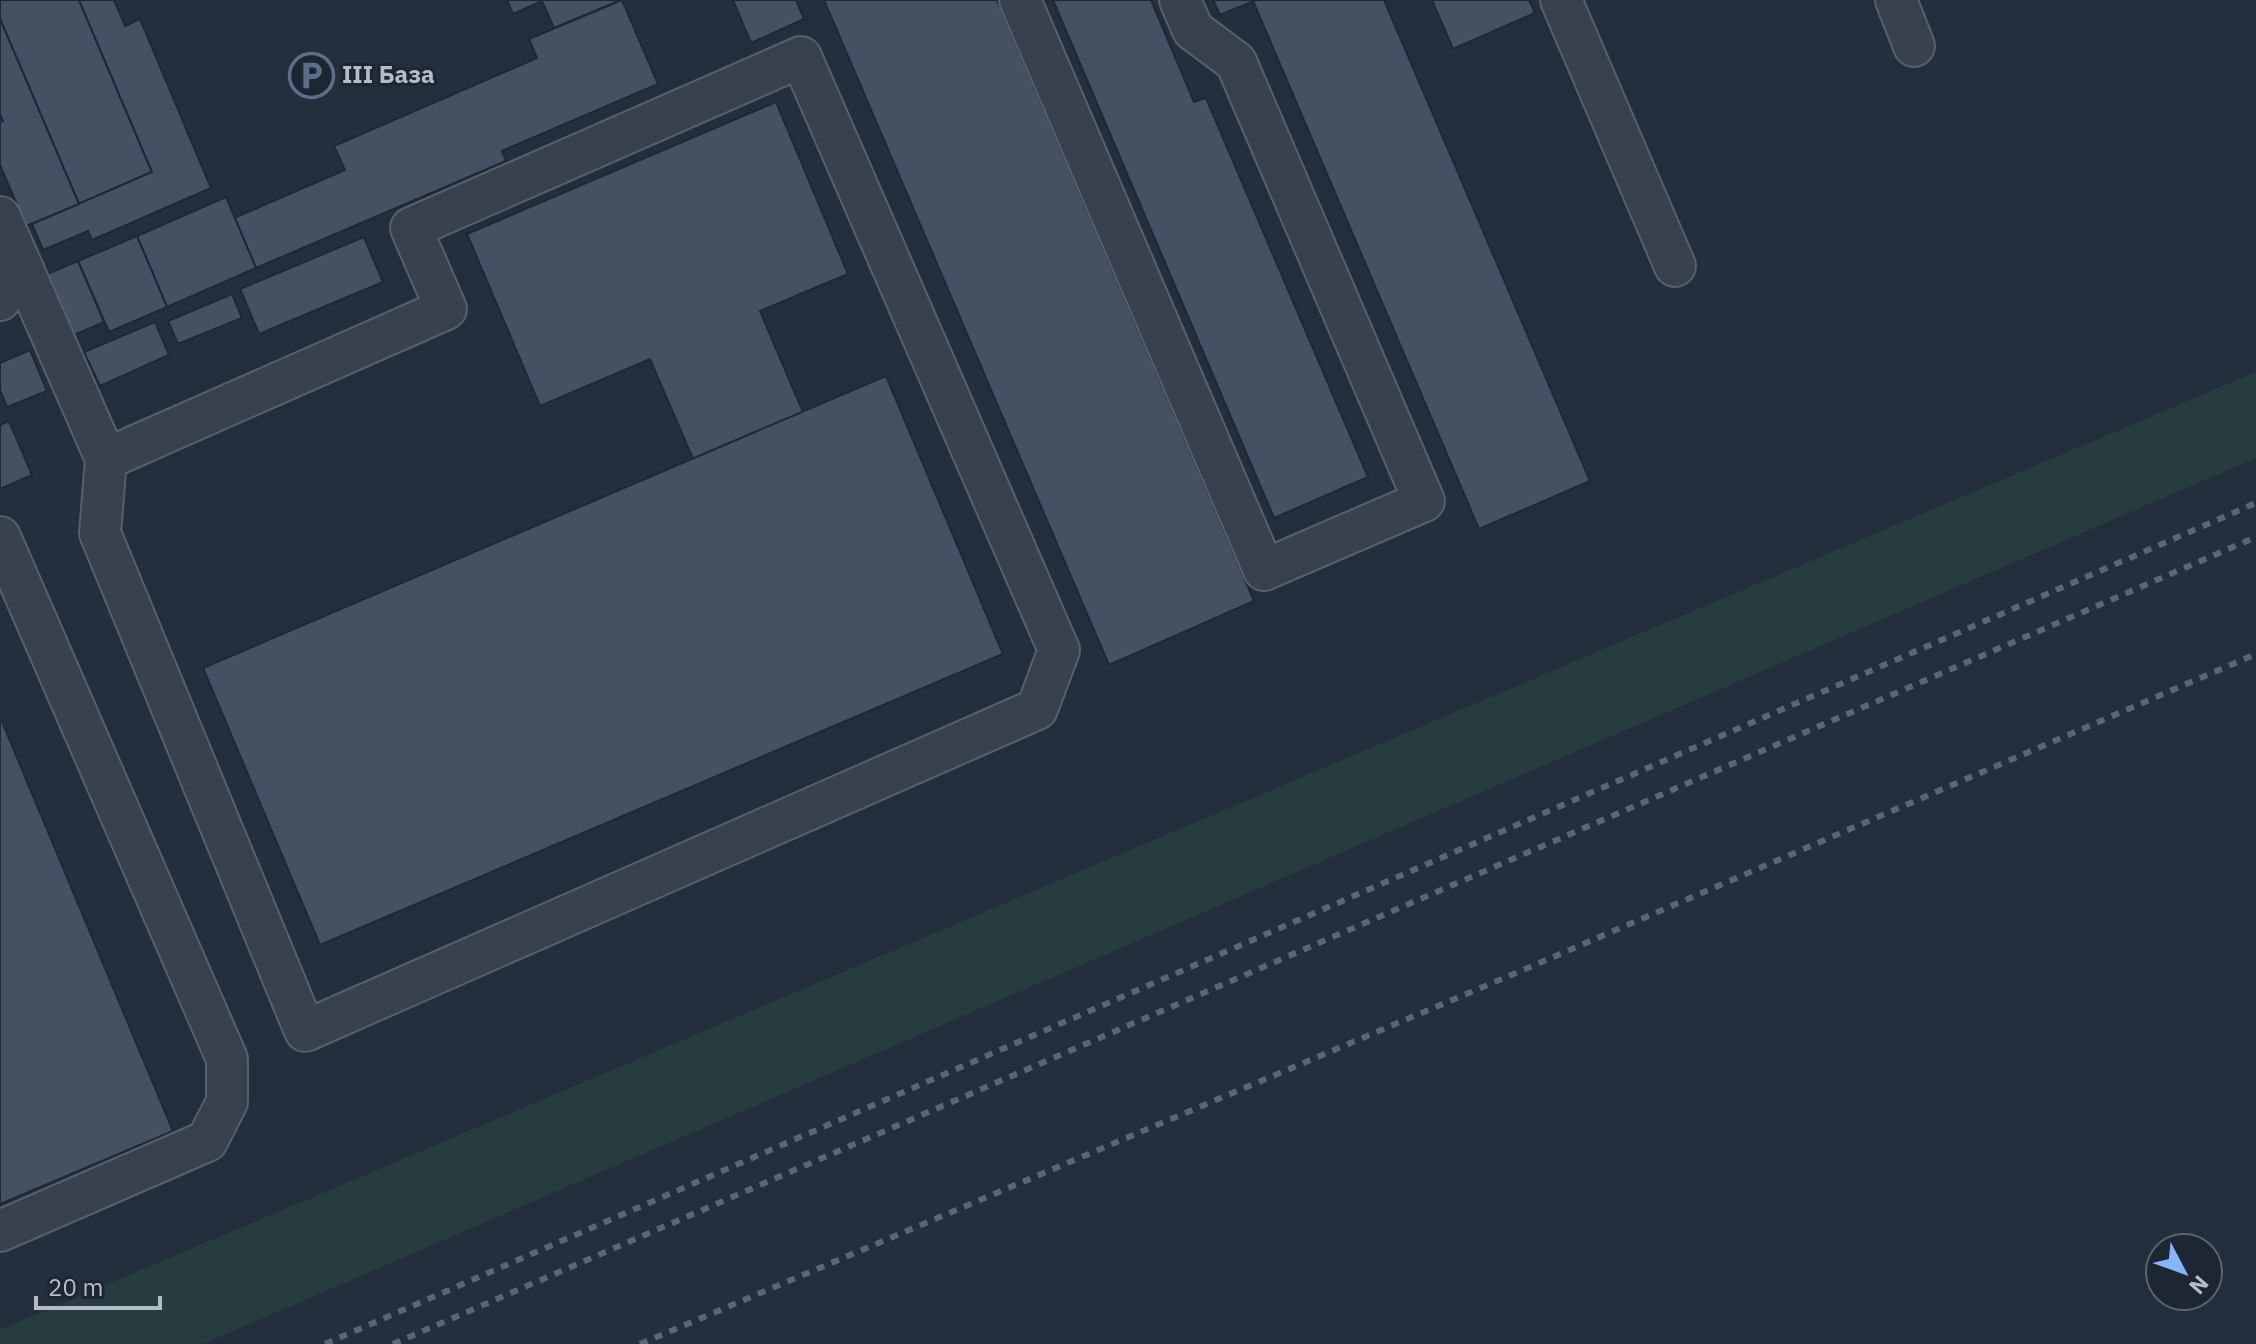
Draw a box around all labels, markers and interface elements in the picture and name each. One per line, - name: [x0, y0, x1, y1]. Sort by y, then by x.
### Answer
- parking icon: III База: [287, 51, 335, 99]
- place label: III База: [342, 58, 435, 90]
- north arrow: [2144, 1232, 2224, 1312]
- scale bar: [36, 1260, 160, 1310]
- text: N: [2183, 1270, 2216, 1301]
- text: 20 m: [48, 1271, 103, 1303]

